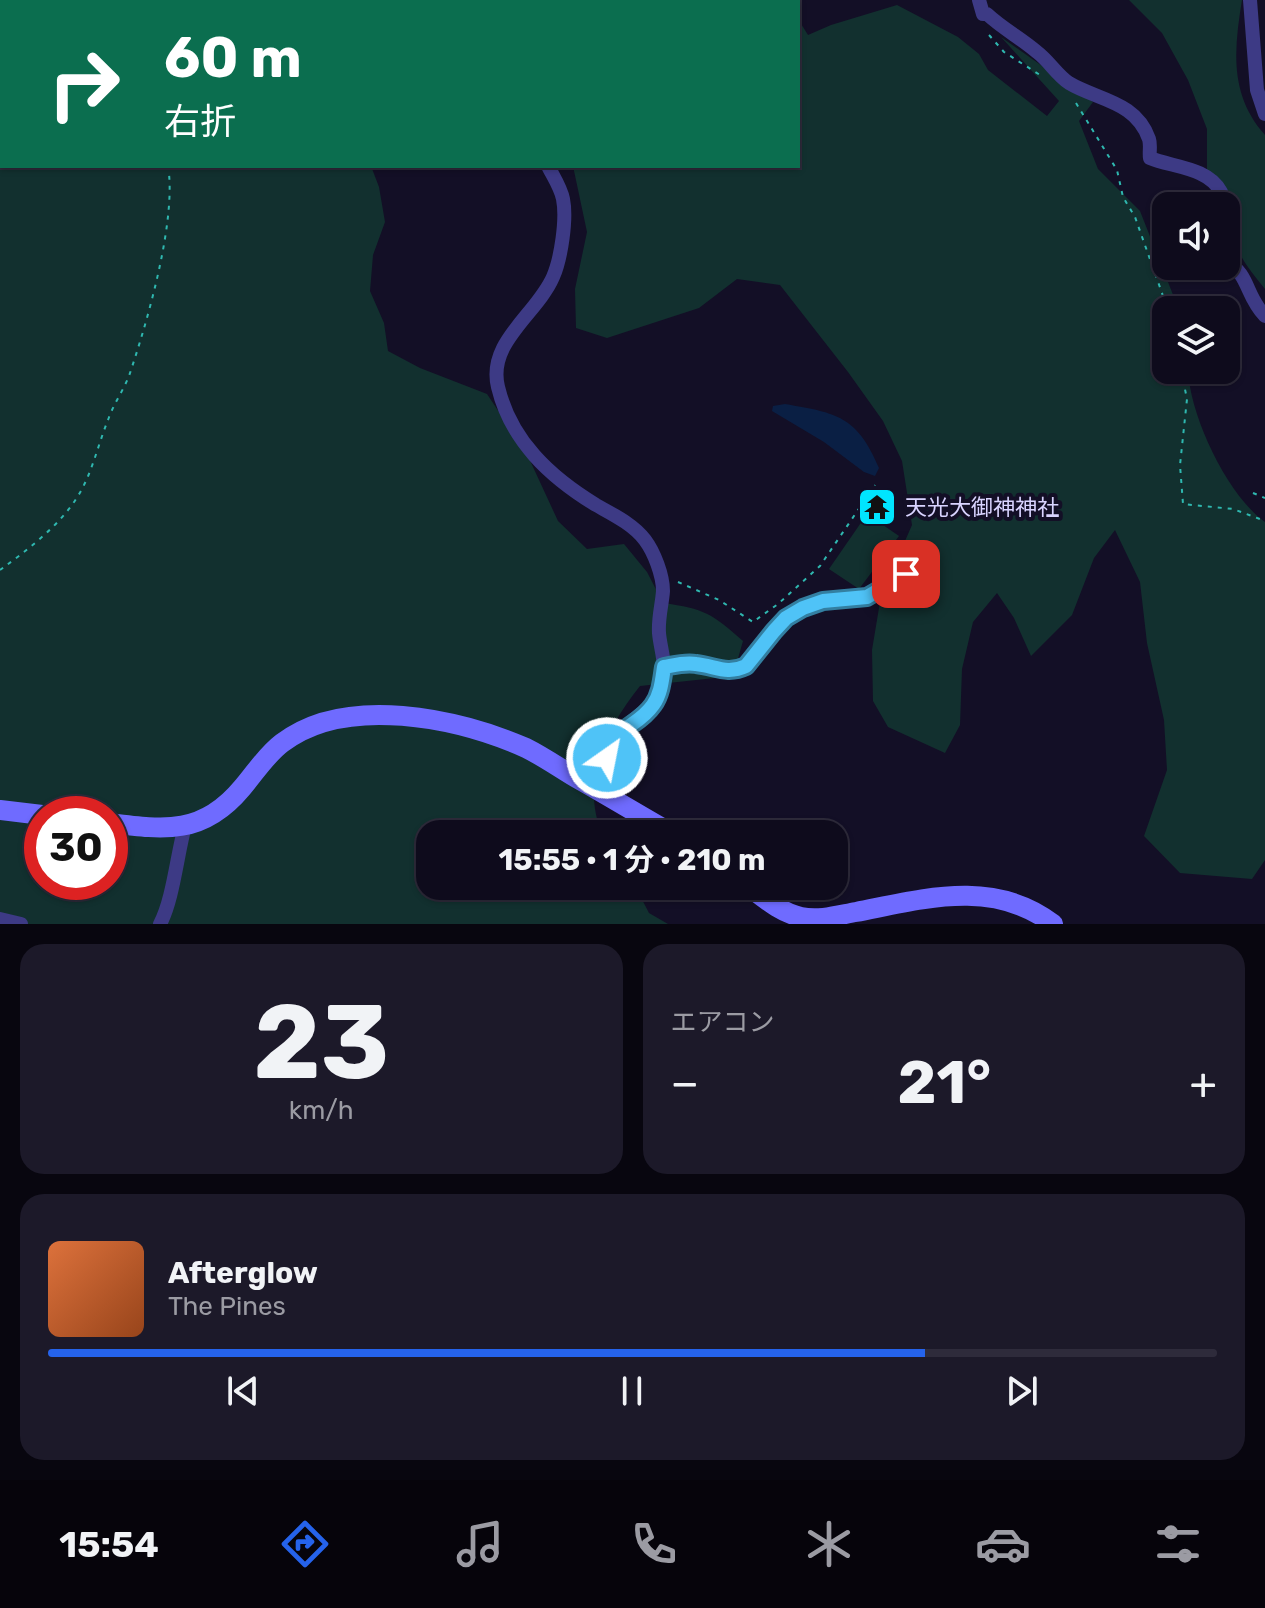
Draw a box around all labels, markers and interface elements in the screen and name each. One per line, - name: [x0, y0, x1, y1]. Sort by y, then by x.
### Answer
- text: 60 m: [164, 25, 302, 91]
- icon: right: [32, 32, 136, 136]
- text: 右折: [164, 100, 236, 143]
- map controls: [1152, 192, 1240, 384]
- button: sound: [1152, 192, 1240, 280]
- button: layers: [1152, 296, 1240, 384]
- temple icon: 天光大御神神社: [856, 486, 898, 528]
- place label: 天光大御神神社: [905, 494, 1059, 521]
- pin: [872, 540, 940, 608]
- icon: arrive: [884, 552, 928, 596]
- position arrow: [565, 716, 649, 800]
- speed limit sign: 30: [24, 796, 128, 900]
- text: 15:55 · 1 分 · 210 m: [498, 842, 766, 878]
- text: 23: [253, 981, 389, 1104]
- text: エアコン: [671, 1007, 775, 1038]
- text: 21°: [898, 1047, 991, 1118]
- text: −: [671, 1057, 699, 1109]
- text: +: [1190, 1057, 1217, 1109]
- text: km/h: [289, 1095, 354, 1126]
- text: Afterglow: [168, 1255, 318, 1291]
- text: The Pines: [168, 1291, 286, 1322]
- icon: previous: [221, 1369, 265, 1413]
- icon: pause: [610, 1369, 654, 1413]
- icon: next: [1000, 1369, 1044, 1413]
- icon: directions: [277, 1516, 333, 1572]
- icon: music: [452, 1516, 508, 1572]
- icon: phone: [626, 1516, 682, 1572]
- icon: climate: [801, 1516, 857, 1572]
- icon: car: [975, 1516, 1031, 1572]
- icon: filters: [1150, 1516, 1206, 1572]
- text: 15:54: [59, 1523, 159, 1566]

